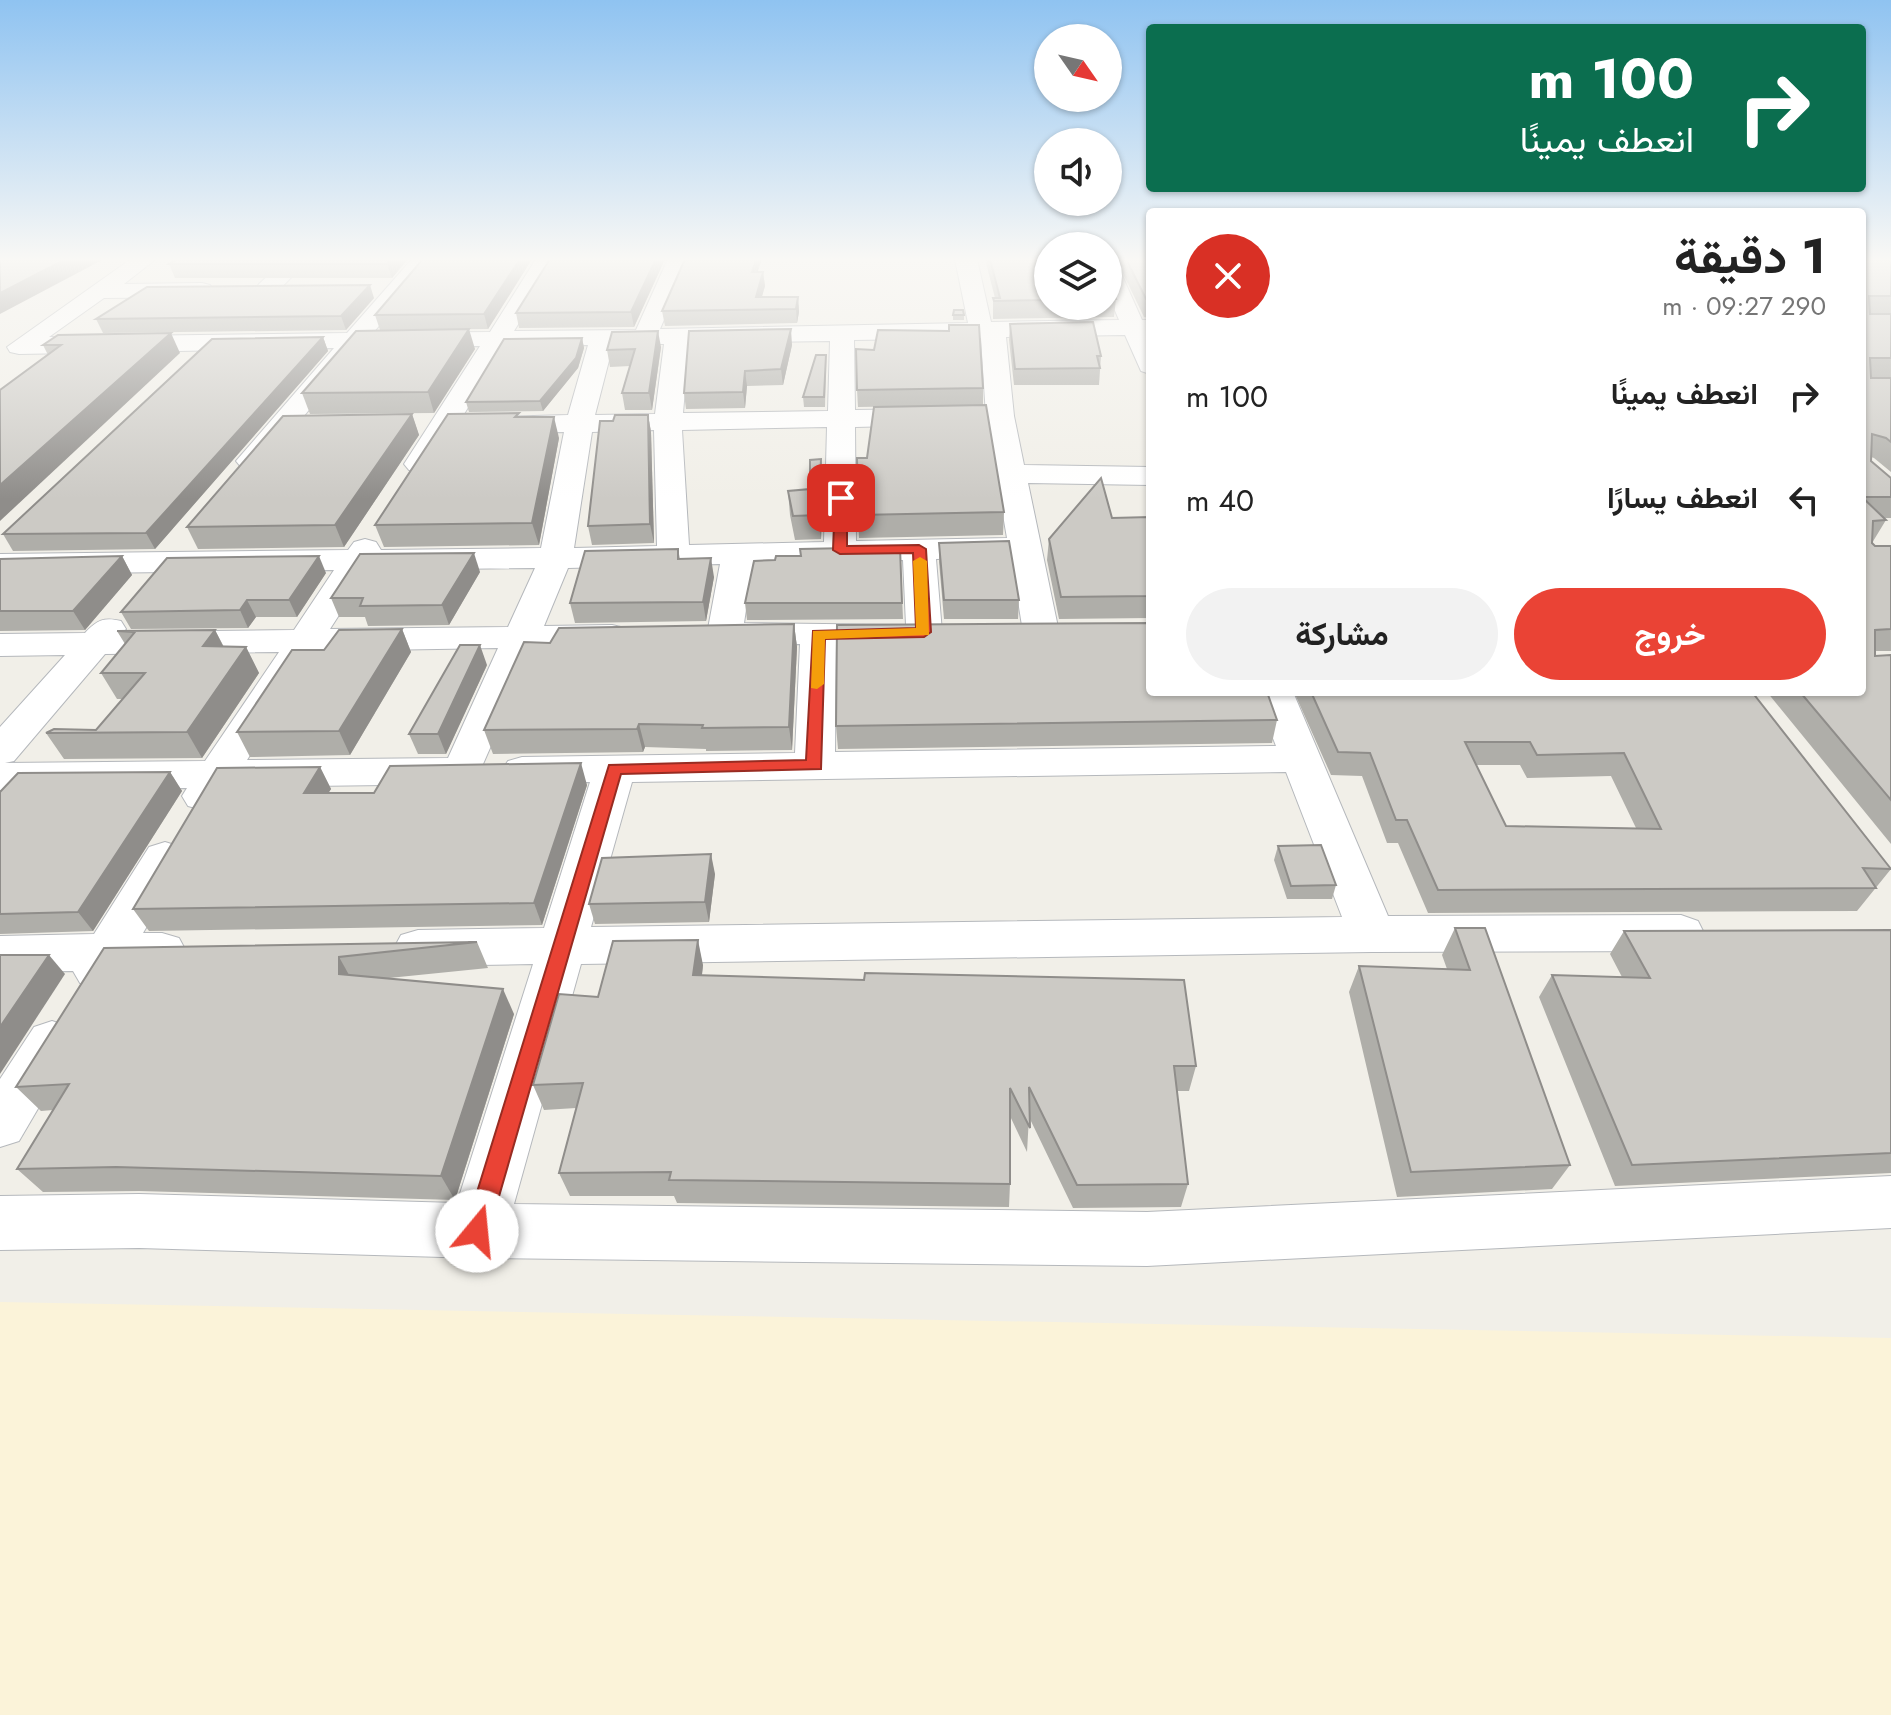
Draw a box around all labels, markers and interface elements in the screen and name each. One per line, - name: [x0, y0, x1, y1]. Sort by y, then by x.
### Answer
- north arrow: [1034, 24, 1122, 112]
- map controls: [1034, 24, 1122, 320]
- text: 100 m: [1529, 38, 1694, 119]
- icon: right: [1722, 56, 1826, 160]
- text: انعطف يمينًا: [1520, 113, 1694, 165]
- button: sound: [1034, 128, 1122, 216]
- text: 1 دقيقة: [1674, 222, 1826, 291]
- button: layers: [1034, 232, 1122, 320]
- button: close: [1186, 234, 1270, 318]
- text: 290 m · 09:27: [1662, 287, 1826, 325]
- text: انعطف يمينًا: [1611, 372, 1758, 415]
- icon: right: [1782, 374, 1826, 418]
- text: 100 m: [1186, 375, 1268, 418]
- pin: [807, 464, 875, 532]
- icon: arrive: [819, 476, 863, 520]
- text: انعطف يسارًا: [1607, 476, 1758, 519]
- icon: left: [1782, 478, 1826, 522]
- text: 40 m: [1186, 479, 1254, 522]
- button: مشاركة: [1186, 588, 1498, 680]
- button: خروج: [1514, 588, 1826, 680]
- position arrow: [435, 1189, 519, 1273]

